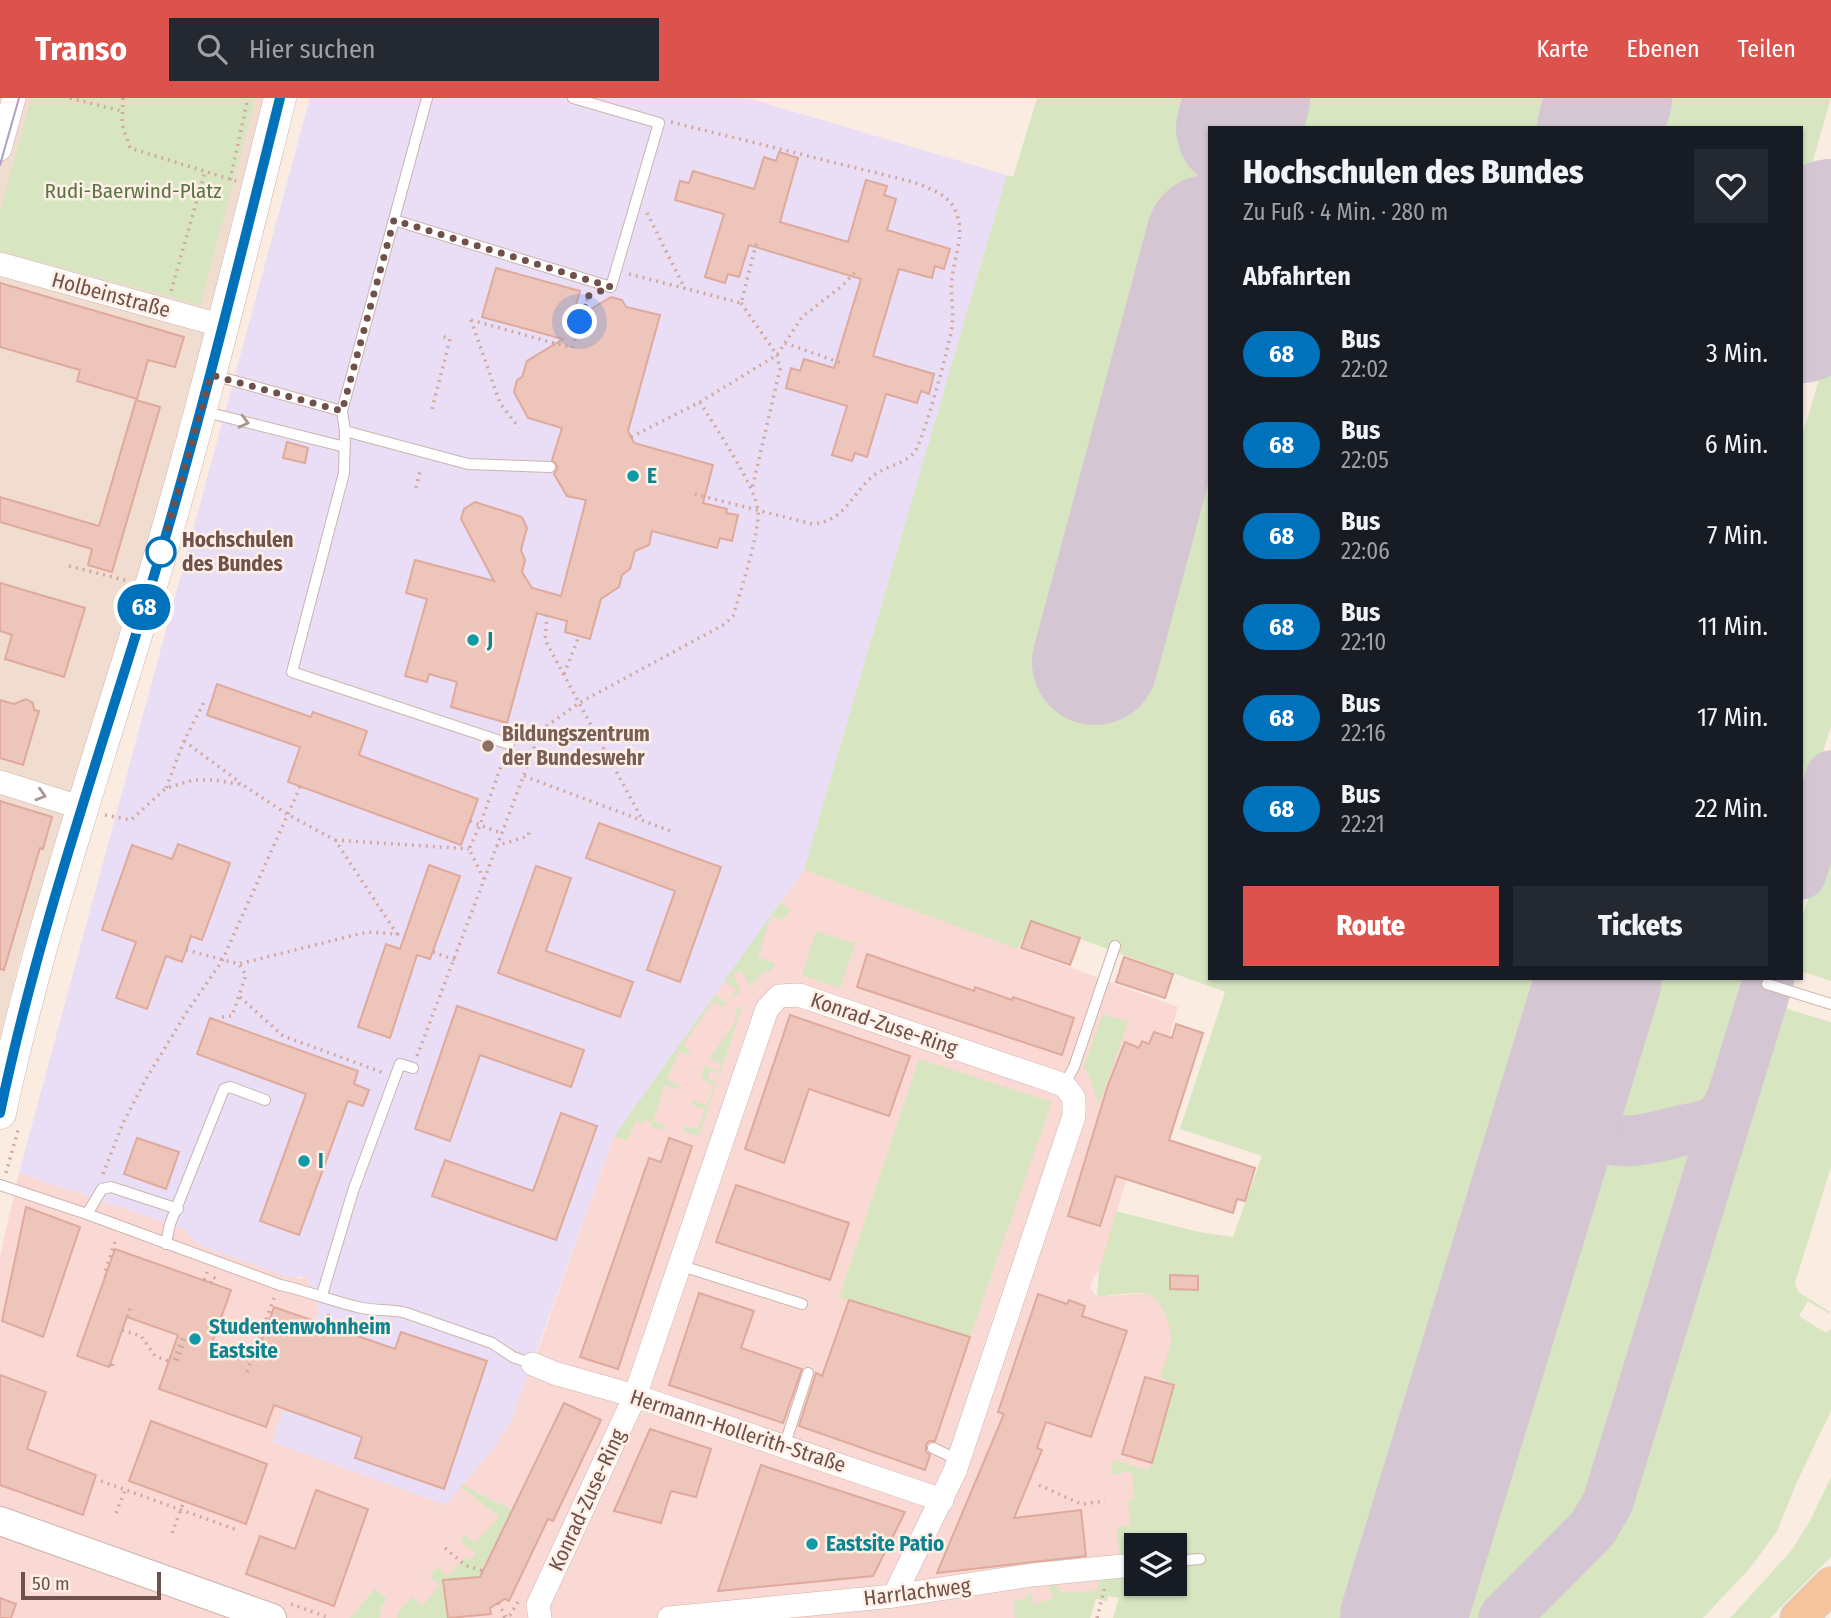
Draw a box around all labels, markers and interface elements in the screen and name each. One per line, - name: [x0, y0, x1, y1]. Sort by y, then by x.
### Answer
- search box: [169, 18, 659, 81]
- text: Transo: [35, 29, 127, 69]
- icon: search: [193, 30, 231, 68]
- text: Hier suchen: [249, 34, 376, 65]
- text: Karte: [1537, 35, 1589, 63]
- text: Ebenen: [1627, 35, 1700, 63]
- text: Teilen: [1738, 35, 1796, 63]
- button: heart: [1694, 149, 1768, 223]
- text: Hochschulen des Bundes: [1243, 152, 1584, 192]
- park label: Rudi-Baerwind-Platz: [45, 178, 222, 204]
- text: Zu Fuß · 4 Min. · 280 m: [1243, 198, 1448, 226]
- text: Abfahrten: [1243, 261, 1351, 292]
- street label: Holbeinstraße: [49, 267, 173, 323]
- your location: [562, 304, 597, 339]
- text: Bus: [1341, 324, 1380, 355]
- text: 3 Min.: [1706, 338, 1768, 369]
- text: 68: [1269, 340, 1294, 368]
- text: 22:02: [1341, 355, 1388, 383]
- one-way arrow: [238, 414, 250, 428]
- text: Bus: [1341, 415, 1380, 446]
- text: 6 Min.: [1705, 429, 1768, 460]
- text: 68: [1269, 431, 1294, 459]
- text: 22:05: [1341, 446, 1389, 474]
- place label: E: [647, 463, 657, 489]
- marker: E: [625, 468, 641, 484]
- text: Bus: [1341, 506, 1380, 537]
- text: 7 Min.: [1707, 520, 1768, 551]
- text: 68: [1269, 522, 1294, 550]
- place label: Hochschulen des Bundes: [182, 527, 294, 577]
- marker: Hochschulen des Bundes: [146, 537, 176, 567]
- text: 22:06: [1341, 537, 1390, 565]
- line badge: 68: [113, 584, 176, 630]
- text: 68: [131, 593, 157, 621]
- text: Bus: [1341, 597, 1380, 628]
- text: 11 Min.: [1698, 611, 1768, 642]
- text: 68: [1269, 613, 1294, 641]
- place label: J: [486, 627, 493, 653]
- text: 22:10: [1341, 628, 1386, 656]
- marker: J: [465, 632, 481, 648]
- text: Bus: [1341, 688, 1380, 719]
- text: 17 Min.: [1697, 702, 1768, 733]
- text: 68: [1269, 704, 1294, 732]
- text: 22:16: [1341, 719, 1386, 747]
- place label: Bildungszentrum der Bundeswehr: [502, 721, 650, 771]
- marker: Bildungszentrum der Bundeswehr: [480, 738, 496, 754]
- text: Bus: [1341, 779, 1380, 810]
- one-way arrow: [35, 787, 47, 802]
- text: 22 Min.: [1695, 793, 1768, 824]
- text: 68: [1269, 795, 1294, 823]
- text: 22:21: [1341, 810, 1385, 838]
- button: Route: [1243, 886, 1499, 966]
- button: Tickets: [1513, 886, 1768, 966]
- street label: Konrad-Zuse-Ring: [807, 987, 961, 1061]
- place label: I: [318, 1148, 324, 1174]
- marker: I: [296, 1153, 312, 1169]
- place label: Studentenwohnheim Eastsite: [209, 1314, 391, 1364]
- marker: Studentenwohnheim Eastsite: [187, 1331, 203, 1347]
- street label: Hermann-Hollerith-Straße: [627, 1384, 849, 1478]
- street label: Konrad-Zuse-Ring: [543, 1425, 631, 1575]
- place label: Eastsite Patio: [826, 1531, 944, 1557]
- map controls: [1124, 1533, 1187, 1596]
- button: layers: [1124, 1533, 1187, 1596]
- marker: Eastsite Patio: [804, 1536, 820, 1552]
- scale bar: [21, 1569, 161, 1601]
- text: 50 m: [32, 1572, 70, 1595]
- street label: Harrlachweg: [862, 1573, 972, 1611]

